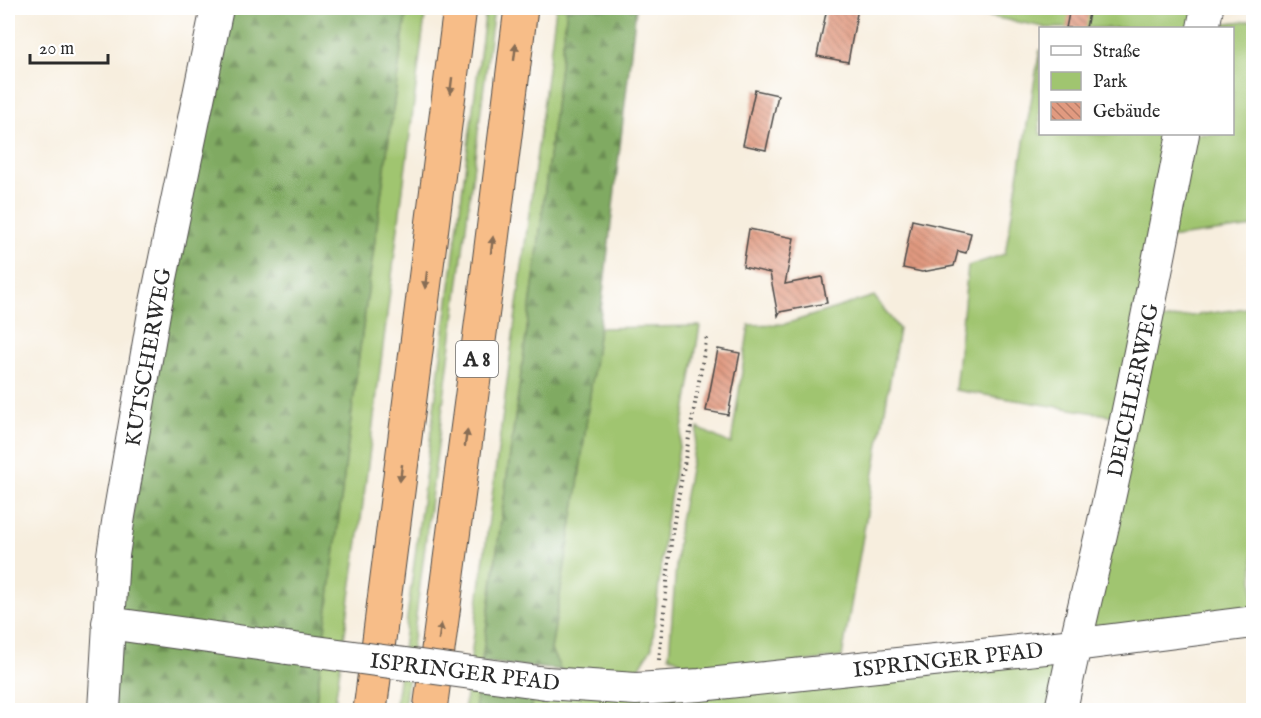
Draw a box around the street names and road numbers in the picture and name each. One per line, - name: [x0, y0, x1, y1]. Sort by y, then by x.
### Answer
- street label: KUTSCHERWEG: [119, 265, 179, 449]
- street label: DEICHLERWEG: [1102, 300, 1166, 480]
- road number: A 8: [456, 341, 498, 377]
- street label: ISPRINGER PFAD: [852, 637, 1045, 685]
- street label: ISPRINGER PFAD: [368, 647, 561, 699]

